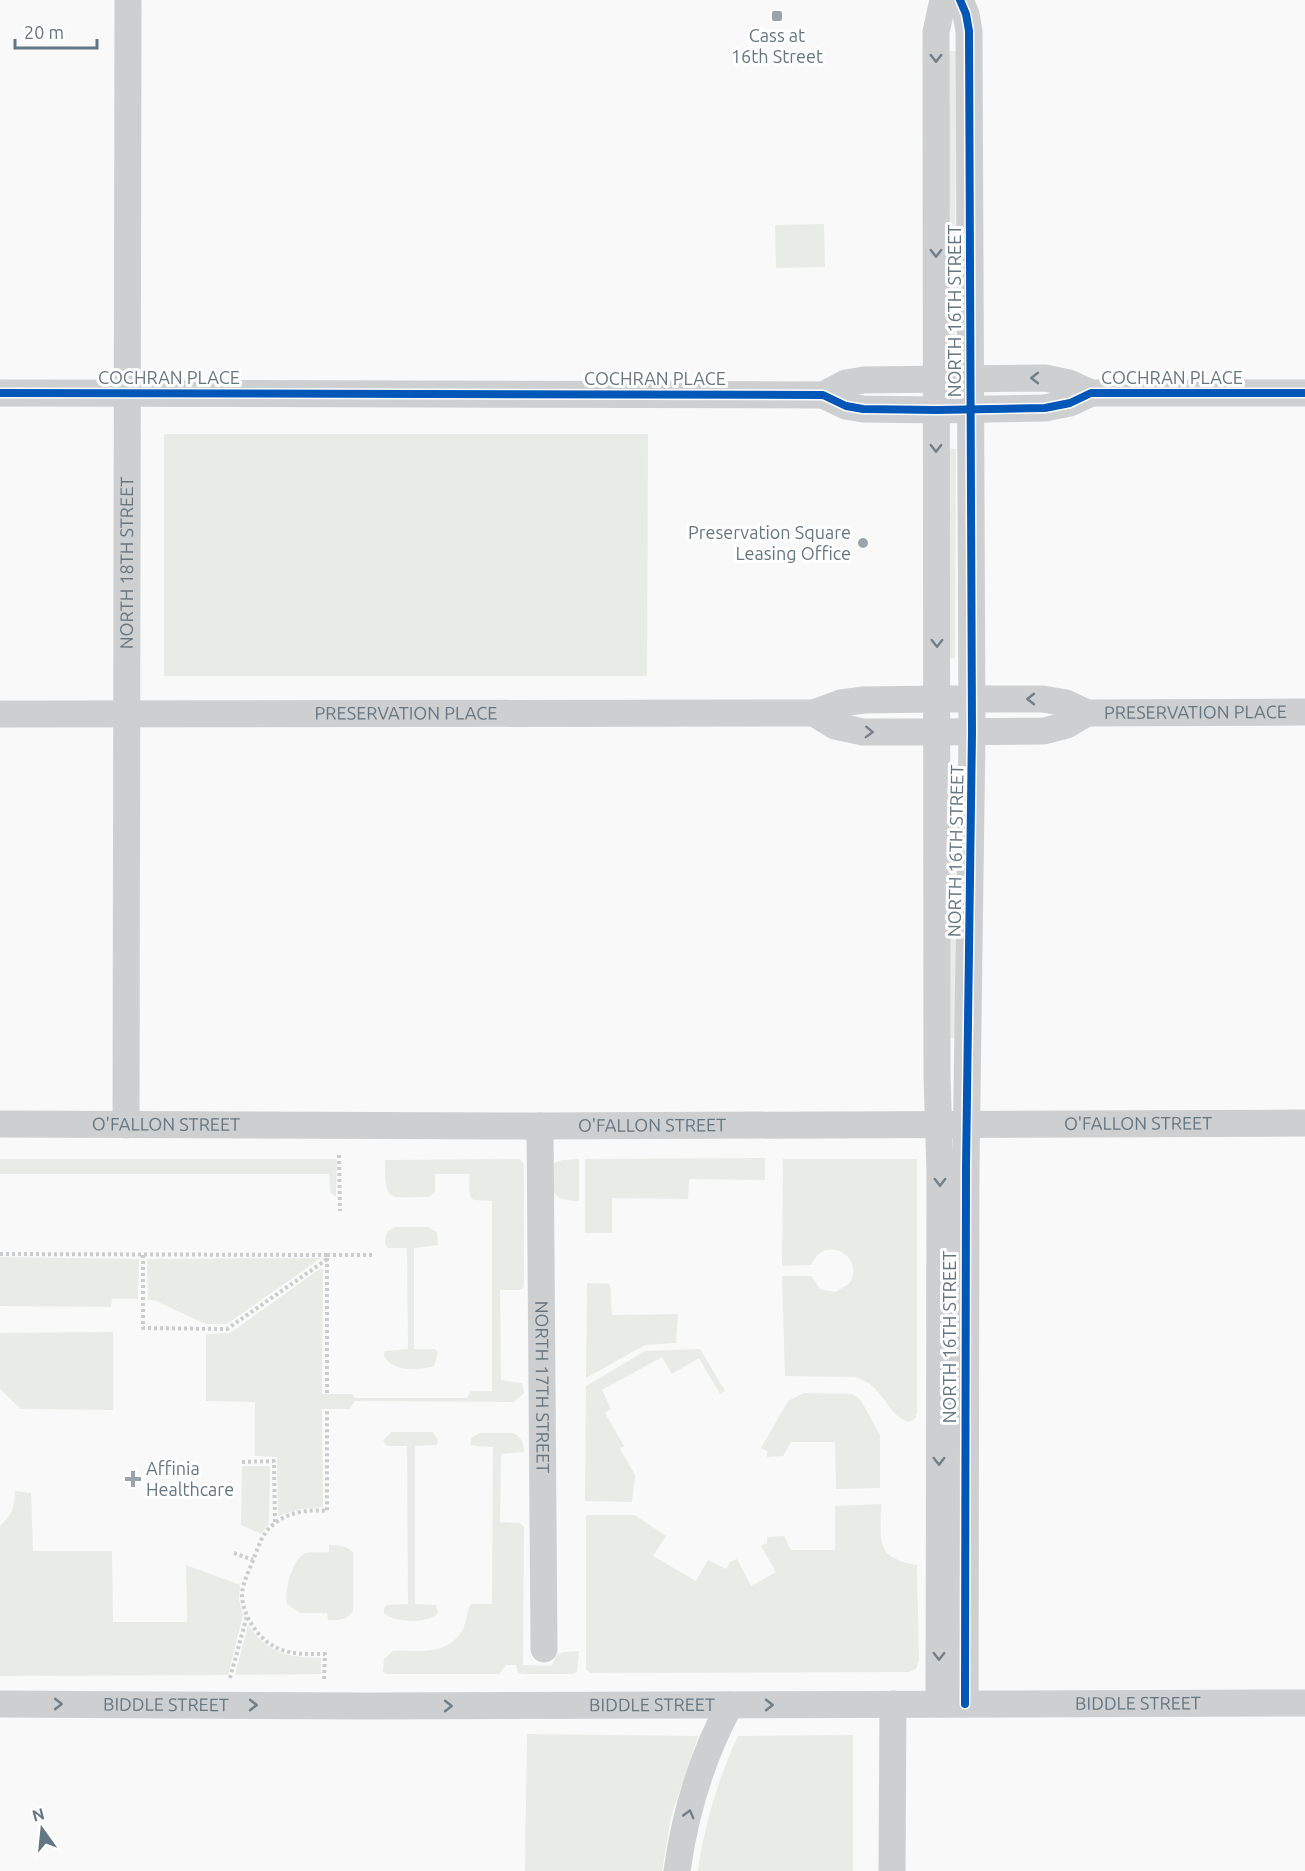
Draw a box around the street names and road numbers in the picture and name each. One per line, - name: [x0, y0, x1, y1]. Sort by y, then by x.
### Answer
- street label: NORTH 16TH STREET: [944, 225, 964, 397]
- street label: COCHRAN PLACE: [98, 367, 240, 387]
- street label: COCHRAN PLACE: [1101, 367, 1243, 387]
- street label: COCHRAN PLACE: [584, 368, 726, 388]
- street label: NORTH 18TH STREET: [116, 477, 136, 649]
- street label: PRESERVATION PLACE: [1104, 701, 1287, 722]
- street label: PRESERVATION PLACE: [315, 702, 497, 723]
- street label: NORTH 16TH STREET: [943, 765, 967, 937]
- street label: O'FALLON STREET: [1064, 1112, 1212, 1133]
- street label: O'FALLON STREET: [92, 1113, 240, 1134]
- street label: O'FALLON STREET: [578, 1114, 726, 1135]
- street label: NORTH 16TH STREET: [939, 1251, 959, 1423]
- street label: NORTH 17TH STREET: [532, 1301, 554, 1473]
- street label: BIDDLE STREET: [1075, 1692, 1201, 1713]
- street label: BIDDLE STREET: [103, 1694, 229, 1714]
- street label: BIDDLE STREET: [589, 1694, 715, 1714]

